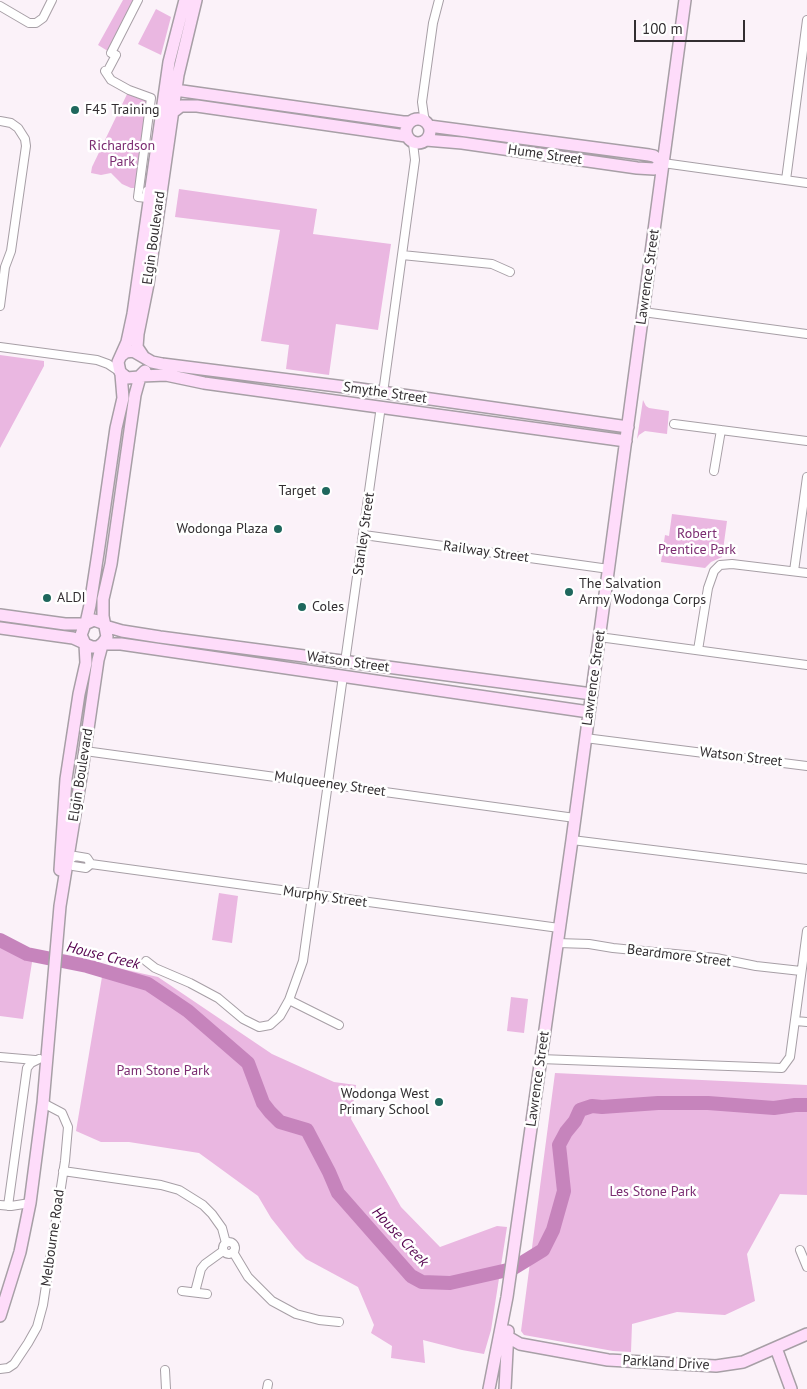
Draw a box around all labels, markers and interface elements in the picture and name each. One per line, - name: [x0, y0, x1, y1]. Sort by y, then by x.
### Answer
- scale bar: [637, 10, 748, 42]
- text: 100 m: [642, 19, 683, 38]
- place label: F45 Training: [85, 102, 160, 118]
- marker: F45 Training: [69, 104, 81, 116]
- park label: Richardson Park: [89, 138, 155, 170]
- street label: Hume Street: [507, 141, 583, 169]
- street label: Elgin Boulevard: [139, 190, 169, 286]
- street label: Lawrence Street: [633, 228, 663, 326]
- street label: Smythe Street: [342, 379, 428, 407]
- place label: Target: [279, 483, 316, 499]
- marker: Target: [320, 485, 332, 497]
- street label: Stanley Street: [350, 491, 378, 577]
- place label: Wodonga Plaza: [177, 521, 268, 537]
- marker: Wodonga Plaza: [272, 523, 284, 535]
- park label: Robert Prentice Park: [658, 526, 736, 558]
- street label: Railway Street: [442, 538, 530, 566]
- place label: The Salvation Army Wodonga Corps: [579, 576, 706, 608]
- marker: The Salvation Army Wodonga Corps: [563, 586, 575, 598]
- place label: ALDI: [57, 590, 86, 606]
- marker: ALDI: [41, 592, 53, 604]
- place label: Coles: [312, 599, 344, 615]
- marker: Coles: [296, 601, 308, 613]
- street label: Lawrence Street: [579, 629, 609, 727]
- street label: Watson Street: [306, 648, 390, 676]
- street label: Elgin Boulevard: [65, 727, 97, 823]
- street label: Watson Street: [699, 744, 783, 770]
- street label: Mulqueeney Street: [273, 768, 387, 800]
- street label: Murphy Street: [282, 883, 368, 911]
- water label: House Creek: [64, 938, 142, 974]
- street label: Beardmore Street: [626, 941, 732, 971]
- street label: Lawrence Street: [523, 1030, 553, 1128]
- park label: Pam Stone Park: [116, 1063, 210, 1079]
- place label: Wodonga West Primary School: [339, 1086, 429, 1118]
- marker: Wodonga West Primary School: [433, 1096, 445, 1108]
- park label: Les Stone Park: [610, 1184, 696, 1200]
- street label: Melbourne Road: [38, 1188, 68, 1288]
- water label: House Creek: [368, 1203, 432, 1271]
- street label: Parkland Drive: [622, 1352, 710, 1374]

